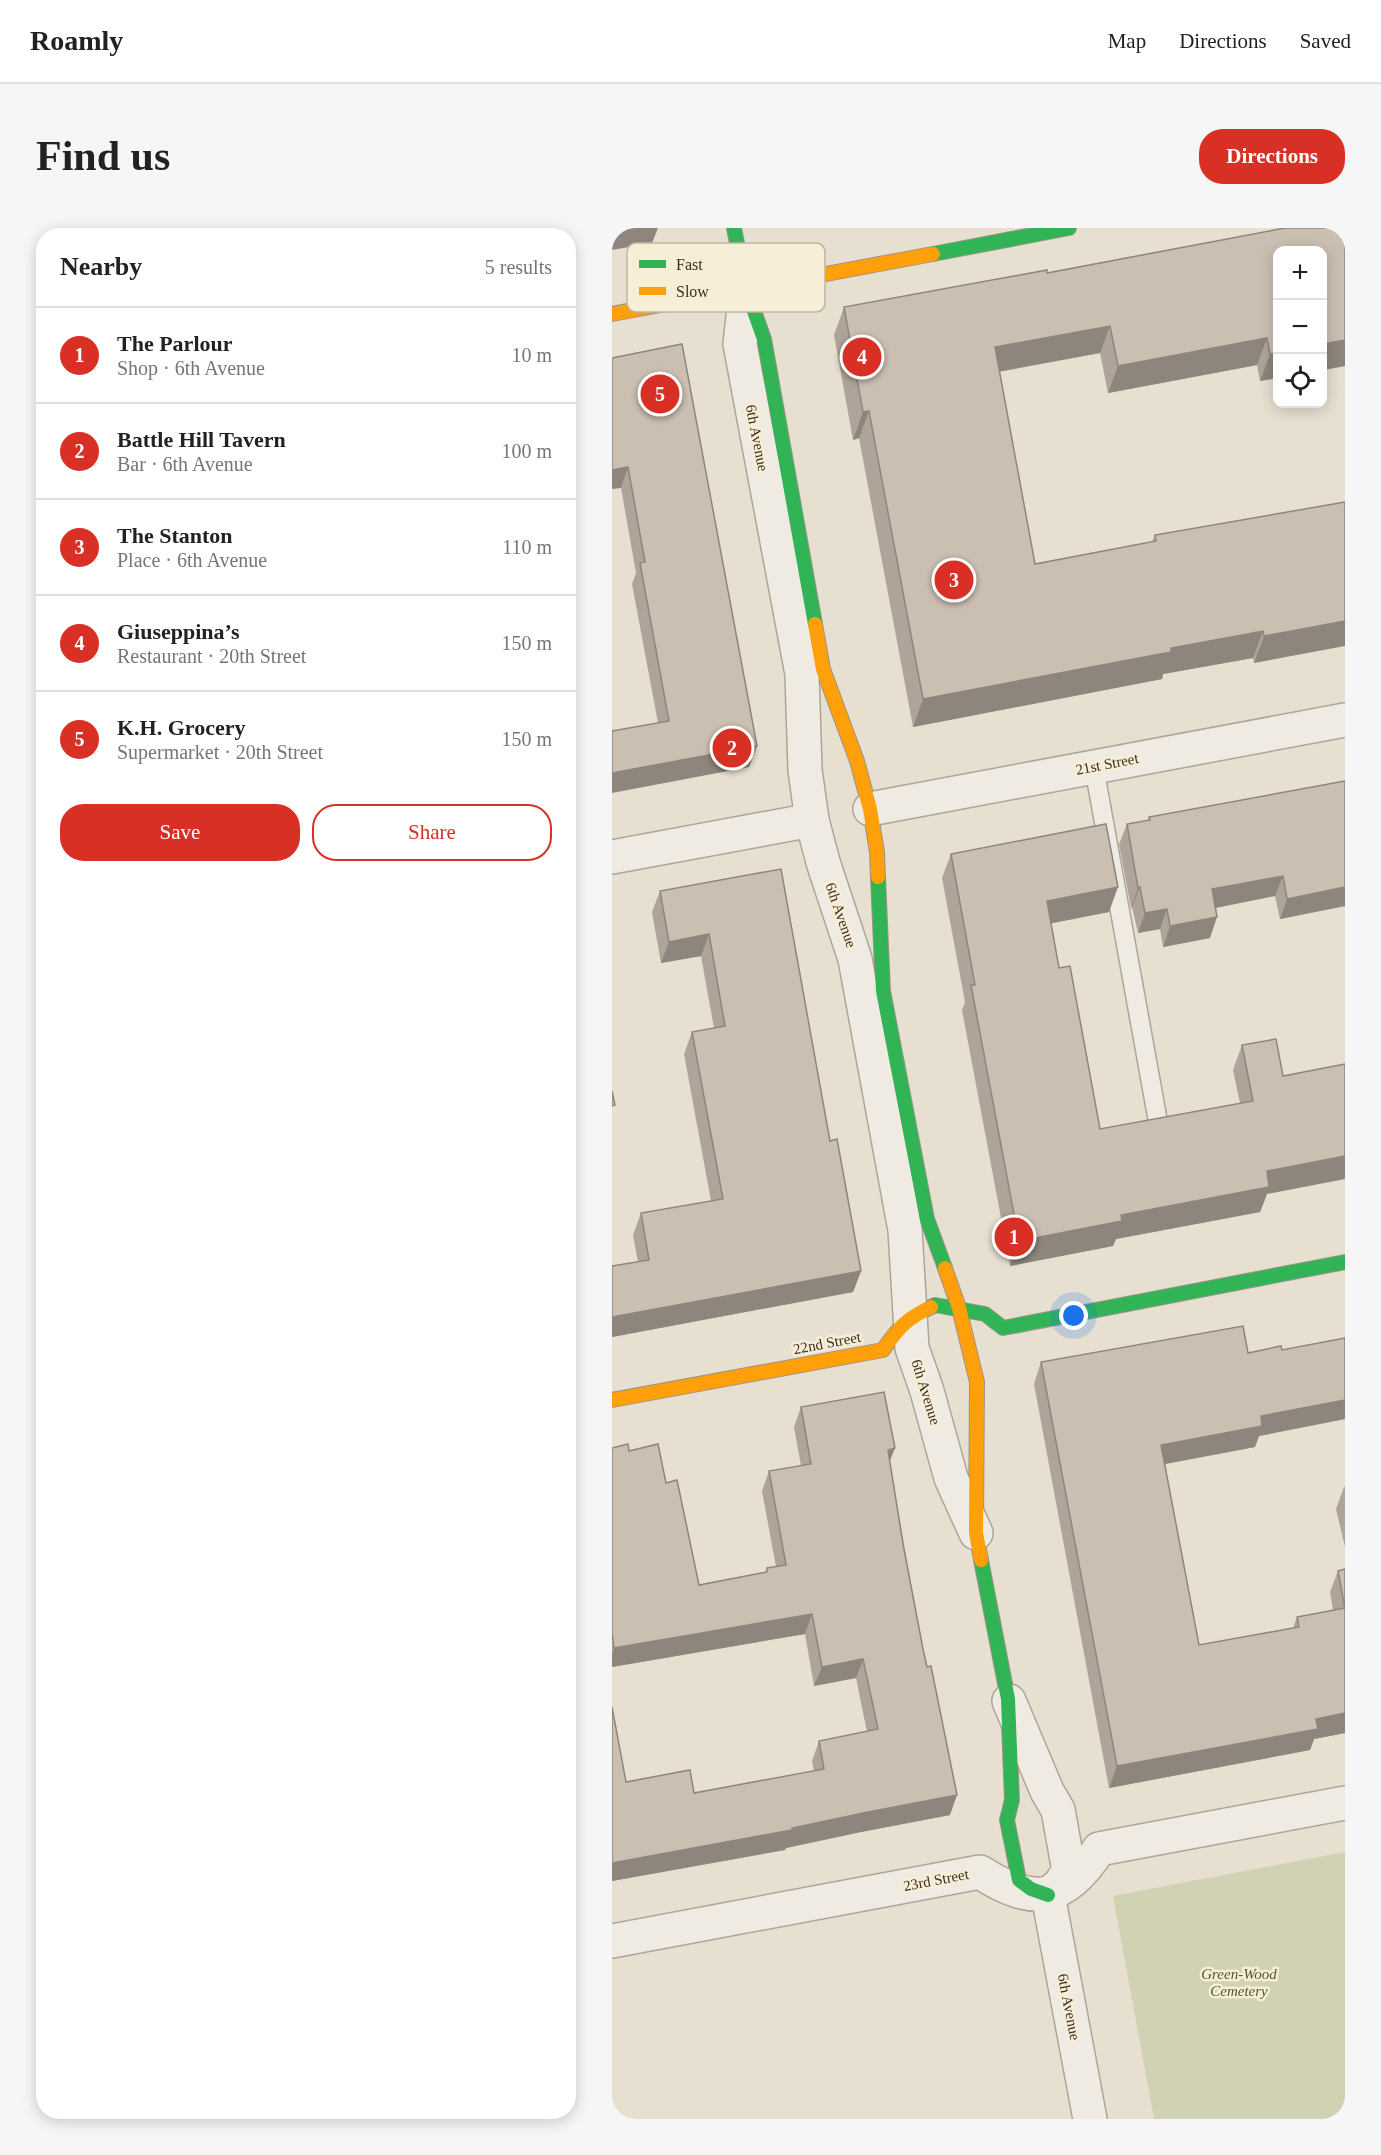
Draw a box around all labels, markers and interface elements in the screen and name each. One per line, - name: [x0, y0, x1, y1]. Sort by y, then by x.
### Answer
- text: Roamly: [30, 25, 123, 56]
- text: Map: [1108, 29, 1146, 53]
- text: Directions: [1179, 29, 1267, 53]
- text: Saved: [1300, 29, 1351, 53]
- button: Directions: [1199, 129, 1345, 184]
- text: Find us: [36, 133, 170, 179]
- legend: [627, 243, 825, 312]
- map controls: [1273, 246, 1327, 408]
- button: +: [1273, 246, 1327, 300]
- text: Nearby: [60, 252, 142, 281]
- text: 5 results: [485, 256, 552, 278]
- text: Fast: [676, 256, 703, 273]
- text: Slow: [676, 283, 709, 300]
- button: −: [1273, 300, 1327, 354]
- text: The Parlour: [117, 331, 233, 356]
- pin: 4: [842, 334, 882, 380]
- text: 1: [75, 344, 85, 366]
- text: 10 m: [511, 344, 552, 366]
- button: locate: [1273, 354, 1327, 408]
- text: Shop · 6th Avenue: [117, 357, 265, 379]
- pin: 5: [640, 372, 680, 416]
- street label: 6th Avenue: [743, 403, 771, 473]
- text: Battle Hill Tavern: [117, 427, 286, 452]
- text: 2: [75, 440, 85, 462]
- text: 100 m: [501, 440, 552, 462]
- text: Bar · 6th Avenue: [117, 453, 253, 475]
- text: The Stanton: [117, 523, 233, 548]
- text: 3: [75, 536, 85, 558]
- text: 110 m: [502, 536, 552, 558]
- text: Place · 6th Avenue: [117, 549, 267, 571]
- pin: 3: [934, 558, 974, 602]
- text: Giuseppina’s: [117, 619, 240, 644]
- text: 4: [75, 632, 85, 654]
- text: 150 m: [501, 632, 552, 654]
- text: Restaurant · 20th Street: [117, 645, 306, 667]
- text: K.H. Grocery: [117, 715, 246, 740]
- pin: 2: [712, 726, 752, 770]
- text: 5: [75, 728, 85, 750]
- text: 150 m: [501, 728, 552, 750]
- text: Supermarket · 20th Street: [117, 741, 323, 763]
- street label: 21st Street: [1074, 750, 1141, 778]
- button: Save: [60, 804, 300, 861]
- button: Share: [312, 804, 552, 861]
- street label: 6th Avenue: [822, 880, 860, 950]
- pin: 1: [994, 1214, 1034, 1260]
- your location: [1059, 1301, 1088, 1330]
- street label: 22nd Street: [792, 1328, 863, 1357]
- street label: 6th Avenue: [908, 1357, 944, 1427]
- street label: 23rd Street: [902, 1866, 971, 1894]
- park label: Green-Wood Cemetery: [1201, 1966, 1277, 1999]
- street label: 6th Avenue: [1055, 1972, 1083, 2042]

